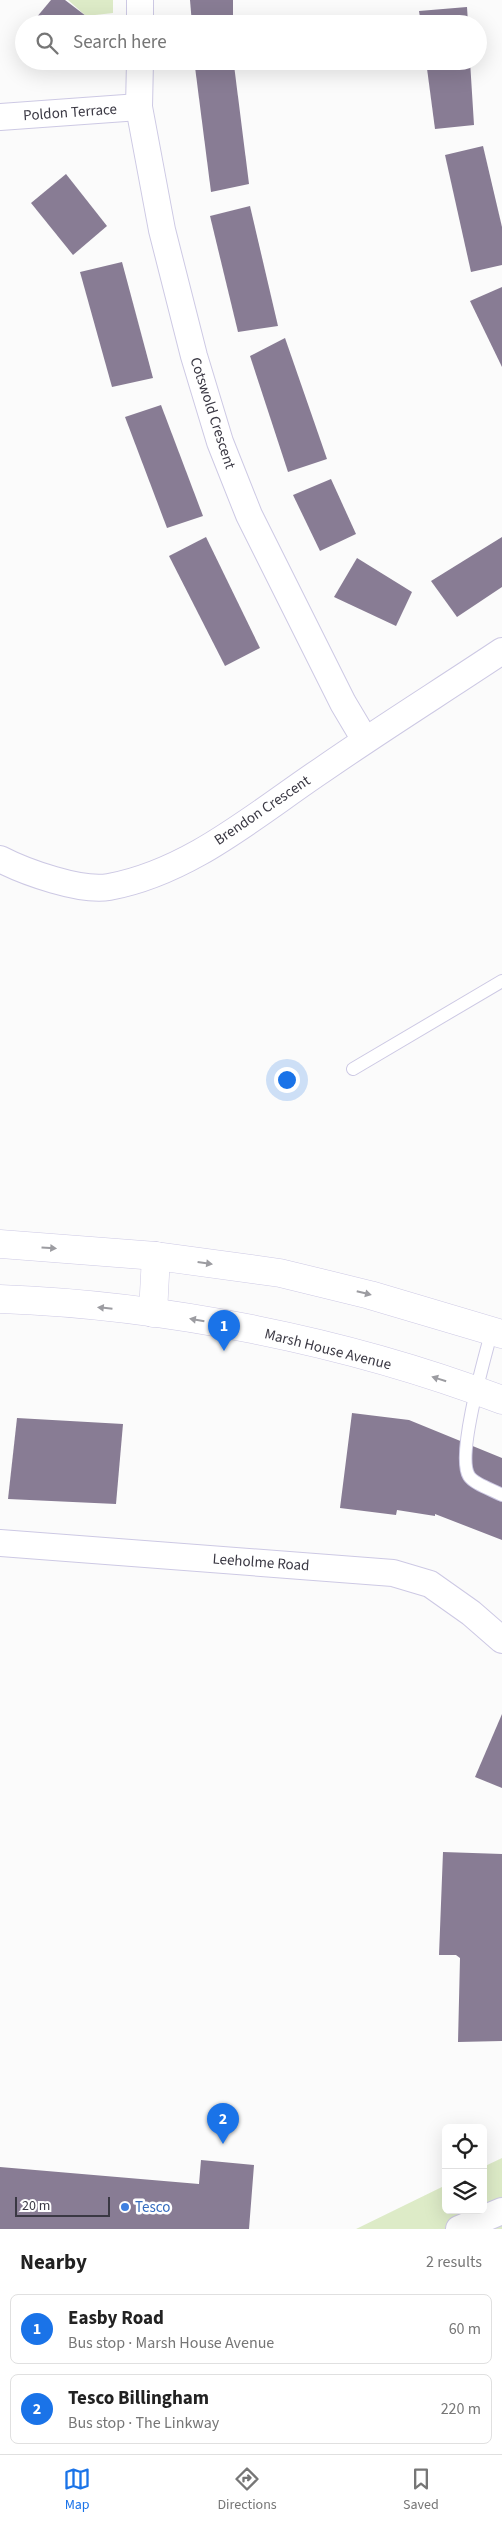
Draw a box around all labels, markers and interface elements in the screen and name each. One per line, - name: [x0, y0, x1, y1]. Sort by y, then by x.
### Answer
- search box: [15, 15, 487, 70]
- icon: search: [33, 29, 61, 57]
- text: Search here: [73, 29, 167, 56]
- street label: Poldon Terrace: [23, 99, 118, 126]
- street label: Cotswold Crescent: [185, 355, 240, 472]
- street label: Brendon Crescent: [210, 770, 314, 850]
- your location: [274, 1067, 300, 1093]
- one-way arrow: [41, 1244, 57, 1252]
- one-way arrow: [197, 1259, 213, 1267]
- one-way arrow: [356, 1290, 371, 1298]
- one-way arrow: [97, 1304, 113, 1312]
- pin: 1: [208, 1310, 240, 1351]
- one-way arrow: [188, 1316, 204, 1324]
- street label: Marsh House Avenue: [262, 1324, 394, 1375]
- one-way arrow: [432, 1375, 447, 1382]
- street label: Leeholme Road: [212, 1549, 310, 1576]
- pin: 2: [207, 2103, 239, 2144]
- map controls: [442, 2124, 487, 2214]
- button: locate: [442, 2124, 487, 2169]
- button: layers: [442, 2169, 487, 2214]
- scale bar: [15, 2194, 110, 2217]
- text: 20 m: [22, 2196, 50, 2216]
- place label: Tesco: [135, 2197, 170, 2218]
- marker: Tesco: [119, 2201, 131, 2213]
- text: Nearby: [20, 2247, 87, 2277]
- text: 2 results: [426, 2251, 482, 2273]
- text: Easby Road: [68, 2305, 164, 2332]
- text: 1: [33, 2318, 41, 2340]
- text: 60 m: [449, 2318, 481, 2340]
- text: Bus stop · Marsh House Avenue: [68, 2332, 274, 2354]
- text: Tesco Billingham: [68, 2385, 209, 2412]
- text: 2: [33, 2398, 41, 2420]
- text: 220 m: [441, 2398, 481, 2420]
- text: Bus stop · The Linkway: [68, 2412, 219, 2434]
- tab: Map: [63, 2465, 91, 2515]
- tab: Directions: [217, 2465, 277, 2515]
- tab: Saved: [403, 2465, 439, 2515]

